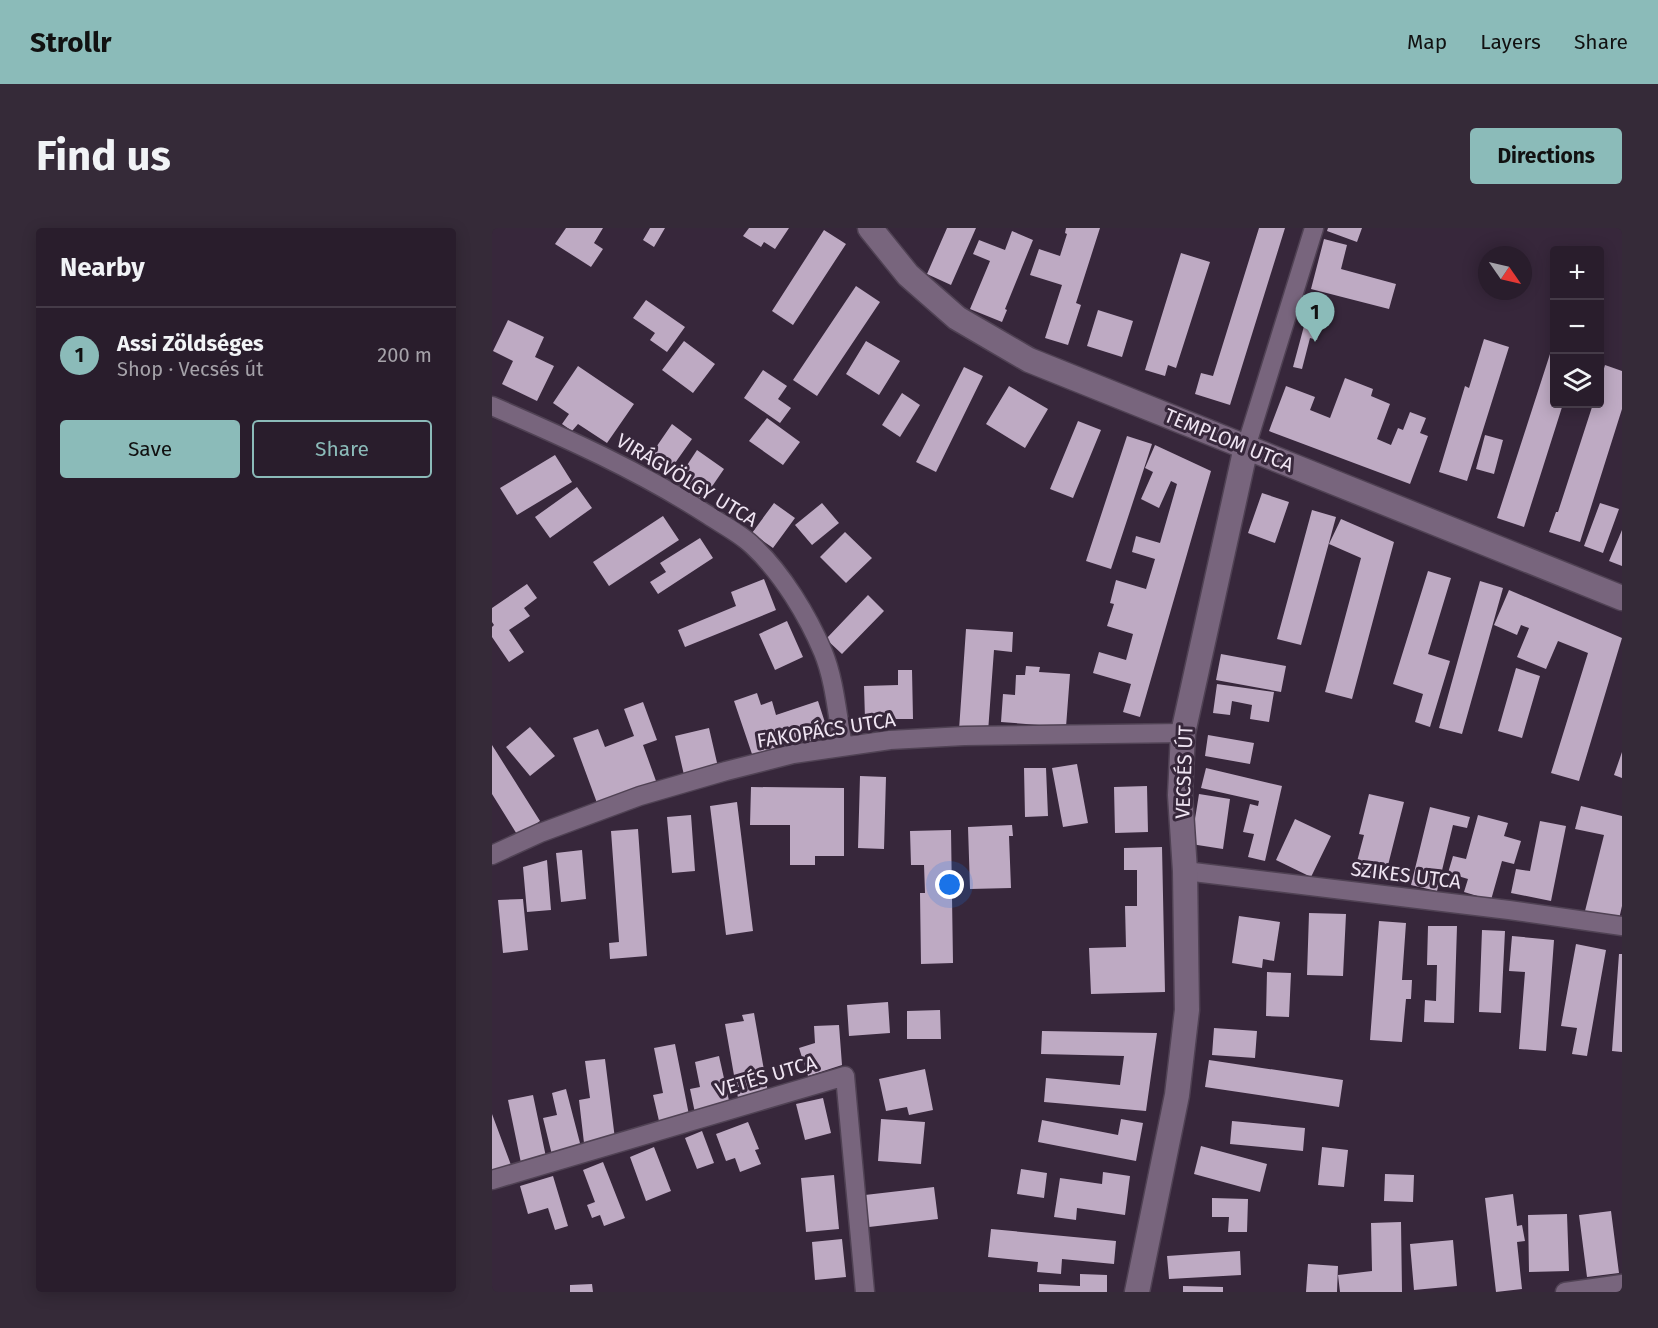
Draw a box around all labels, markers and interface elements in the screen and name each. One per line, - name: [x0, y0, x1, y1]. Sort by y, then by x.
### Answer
- text: Strollr: [30, 26, 111, 59]
- text: Map: [1407, 29, 1447, 55]
- text: Layers: [1480, 29, 1541, 55]
- text: Share: [1574, 29, 1628, 55]
- button: Directions: [1470, 128, 1622, 184]
- text: Find us: [36, 131, 171, 181]
- north arrow: [1478, 246, 1532, 300]
- map controls: [1550, 246, 1604, 408]
- button: +: [1550, 246, 1604, 300]
- text: Nearby: [60, 252, 145, 283]
- pin: 1: [1296, 292, 1334, 342]
- button: −: [1550, 300, 1604, 354]
- text: Assi Zöldséges: [117, 330, 264, 357]
- text: 1: [75, 343, 84, 367]
- text: 200 m: [377, 343, 432, 367]
- button: layers: [1550, 354, 1604, 408]
- text: Shop · Vecsés út: [117, 357, 263, 381]
- street label: TEMPLOM UTCA: [1161, 403, 1298, 477]
- button: Save: [60, 420, 240, 478]
- button: Share: [252, 420, 432, 478]
- street label: VIRÁGVÖLGY UTCA: [612, 428, 763, 532]
- street label: FAKOPÁCS UTCA: [755, 707, 898, 753]
- street label: VECSÉS ÚT: [1170, 724, 1198, 819]
- street label: SZIKES UTCA: [1349, 856, 1463, 894]
- your location: [935, 870, 964, 899]
- street label: VETÉS UTCA: [713, 1050, 820, 1102]

